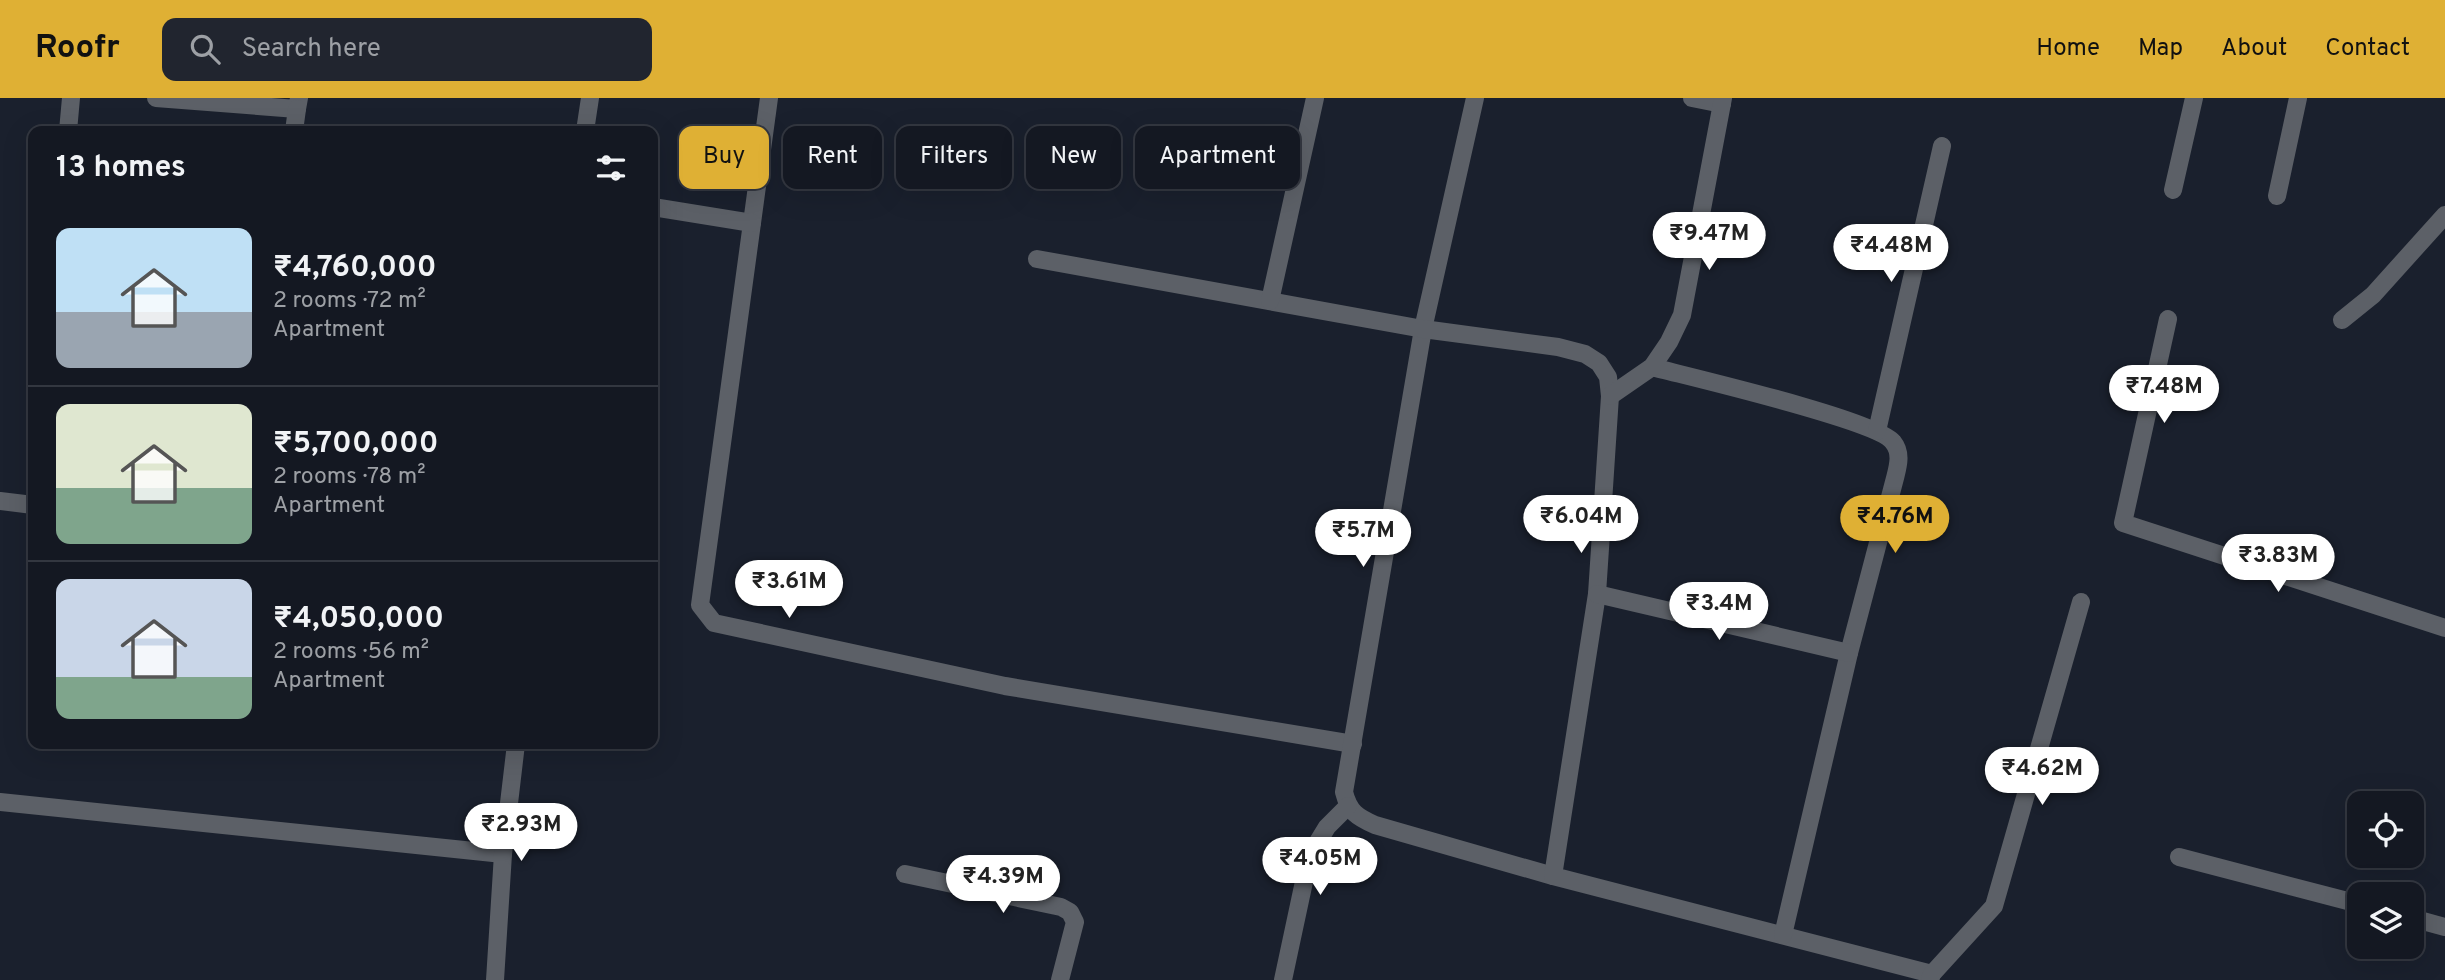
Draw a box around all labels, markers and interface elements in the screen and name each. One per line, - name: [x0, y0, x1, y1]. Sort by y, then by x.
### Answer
- search box: [162, 18, 652, 81]
- text: Roofr: [35, 28, 120, 70]
- icon: search: [186, 30, 224, 68]
- text: Search here: [242, 33, 381, 66]
- text: Home: [2036, 34, 2100, 64]
- text: Map: [2138, 34, 2183, 64]
- text: About: [2221, 34, 2287, 64]
- text: Contact: [2325, 34, 2410, 64]
- chip: Buy: [679, 126, 769, 189]
- chip: Rent: [783, 126, 882, 189]
- chip: Filters: [896, 126, 1012, 189]
- chip: New: [1026, 126, 1121, 189]
- chip: Apartment: [1135, 126, 1300, 189]
- icon: filters: [592, 149, 630, 187]
- text: 13 homes: [56, 150, 186, 187]
- pin: ₹9.47M: [1652, 212, 1766, 272]
- text: ₹9.47M: [1669, 220, 1749, 249]
- pin: ₹4.48M: [1834, 225, 1948, 284]
- text: ₹4.48M: [1849, 232, 1933, 261]
- text: ₹4,760,000: [273, 250, 437, 287]
- icon: home: [112, 256, 196, 340]
- text: 2 rooms · 72 m²: [273, 287, 426, 316]
- text: Apartment: [273, 316, 385, 345]
- pin: ₹7.48M: [2107, 366, 2221, 425]
- text: ₹7.48M: [2125, 373, 2203, 402]
- text: ₹5,700,000: [273, 426, 439, 463]
- icon: home: [112, 432, 196, 516]
- text: 2 rooms · 78 m²: [273, 463, 426, 492]
- text: Apartment: [273, 492, 385, 521]
- pin: ₹6.04M: [1524, 496, 1638, 555]
- pin: ₹4.76M: [1838, 496, 1952, 555]
- text: ₹6.04M: [1539, 503, 1623, 532]
- text: ₹4.76M: [1856, 503, 1934, 532]
- pin: ₹5.7M: [1314, 510, 1412, 569]
- text: ₹5.7M: [1331, 517, 1395, 546]
- pin: ₹3.83M: [2221, 534, 2335, 594]
- text: ₹3.83M: [2238, 542, 2318, 571]
- pin: ₹3.61M: [732, 560, 846, 620]
- text: ₹3.61M: [751, 568, 827, 597]
- pin: ₹3.4M: [1670, 582, 1768, 642]
- text: ₹3.4M: [1685, 590, 1753, 619]
- text: ₹4,050,000: [273, 601, 444, 638]
- icon: home: [112, 607, 196, 691]
- text: 2 rooms · 56 m²: [273, 638, 429, 667]
- text: Apartment: [273, 667, 385, 696]
- pin: ₹4.62M: [1985, 748, 2099, 807]
- text: ₹4.62M: [2001, 755, 2083, 784]
- map controls: [2347, 791, 2424, 959]
- button: locate: [2347, 791, 2424, 868]
- pin: ₹2.93M: [464, 804, 578, 863]
- text: ₹2.93M: [480, 811, 562, 840]
- pin: ₹4.05M: [1263, 838, 1377, 897]
- text: ₹4.05M: [1278, 845, 1362, 874]
- pin: ₹4.39M: [946, 856, 1060, 915]
- text: ₹4.39M: [962, 863, 1044, 892]
- button: layers: [2347, 882, 2424, 959]

